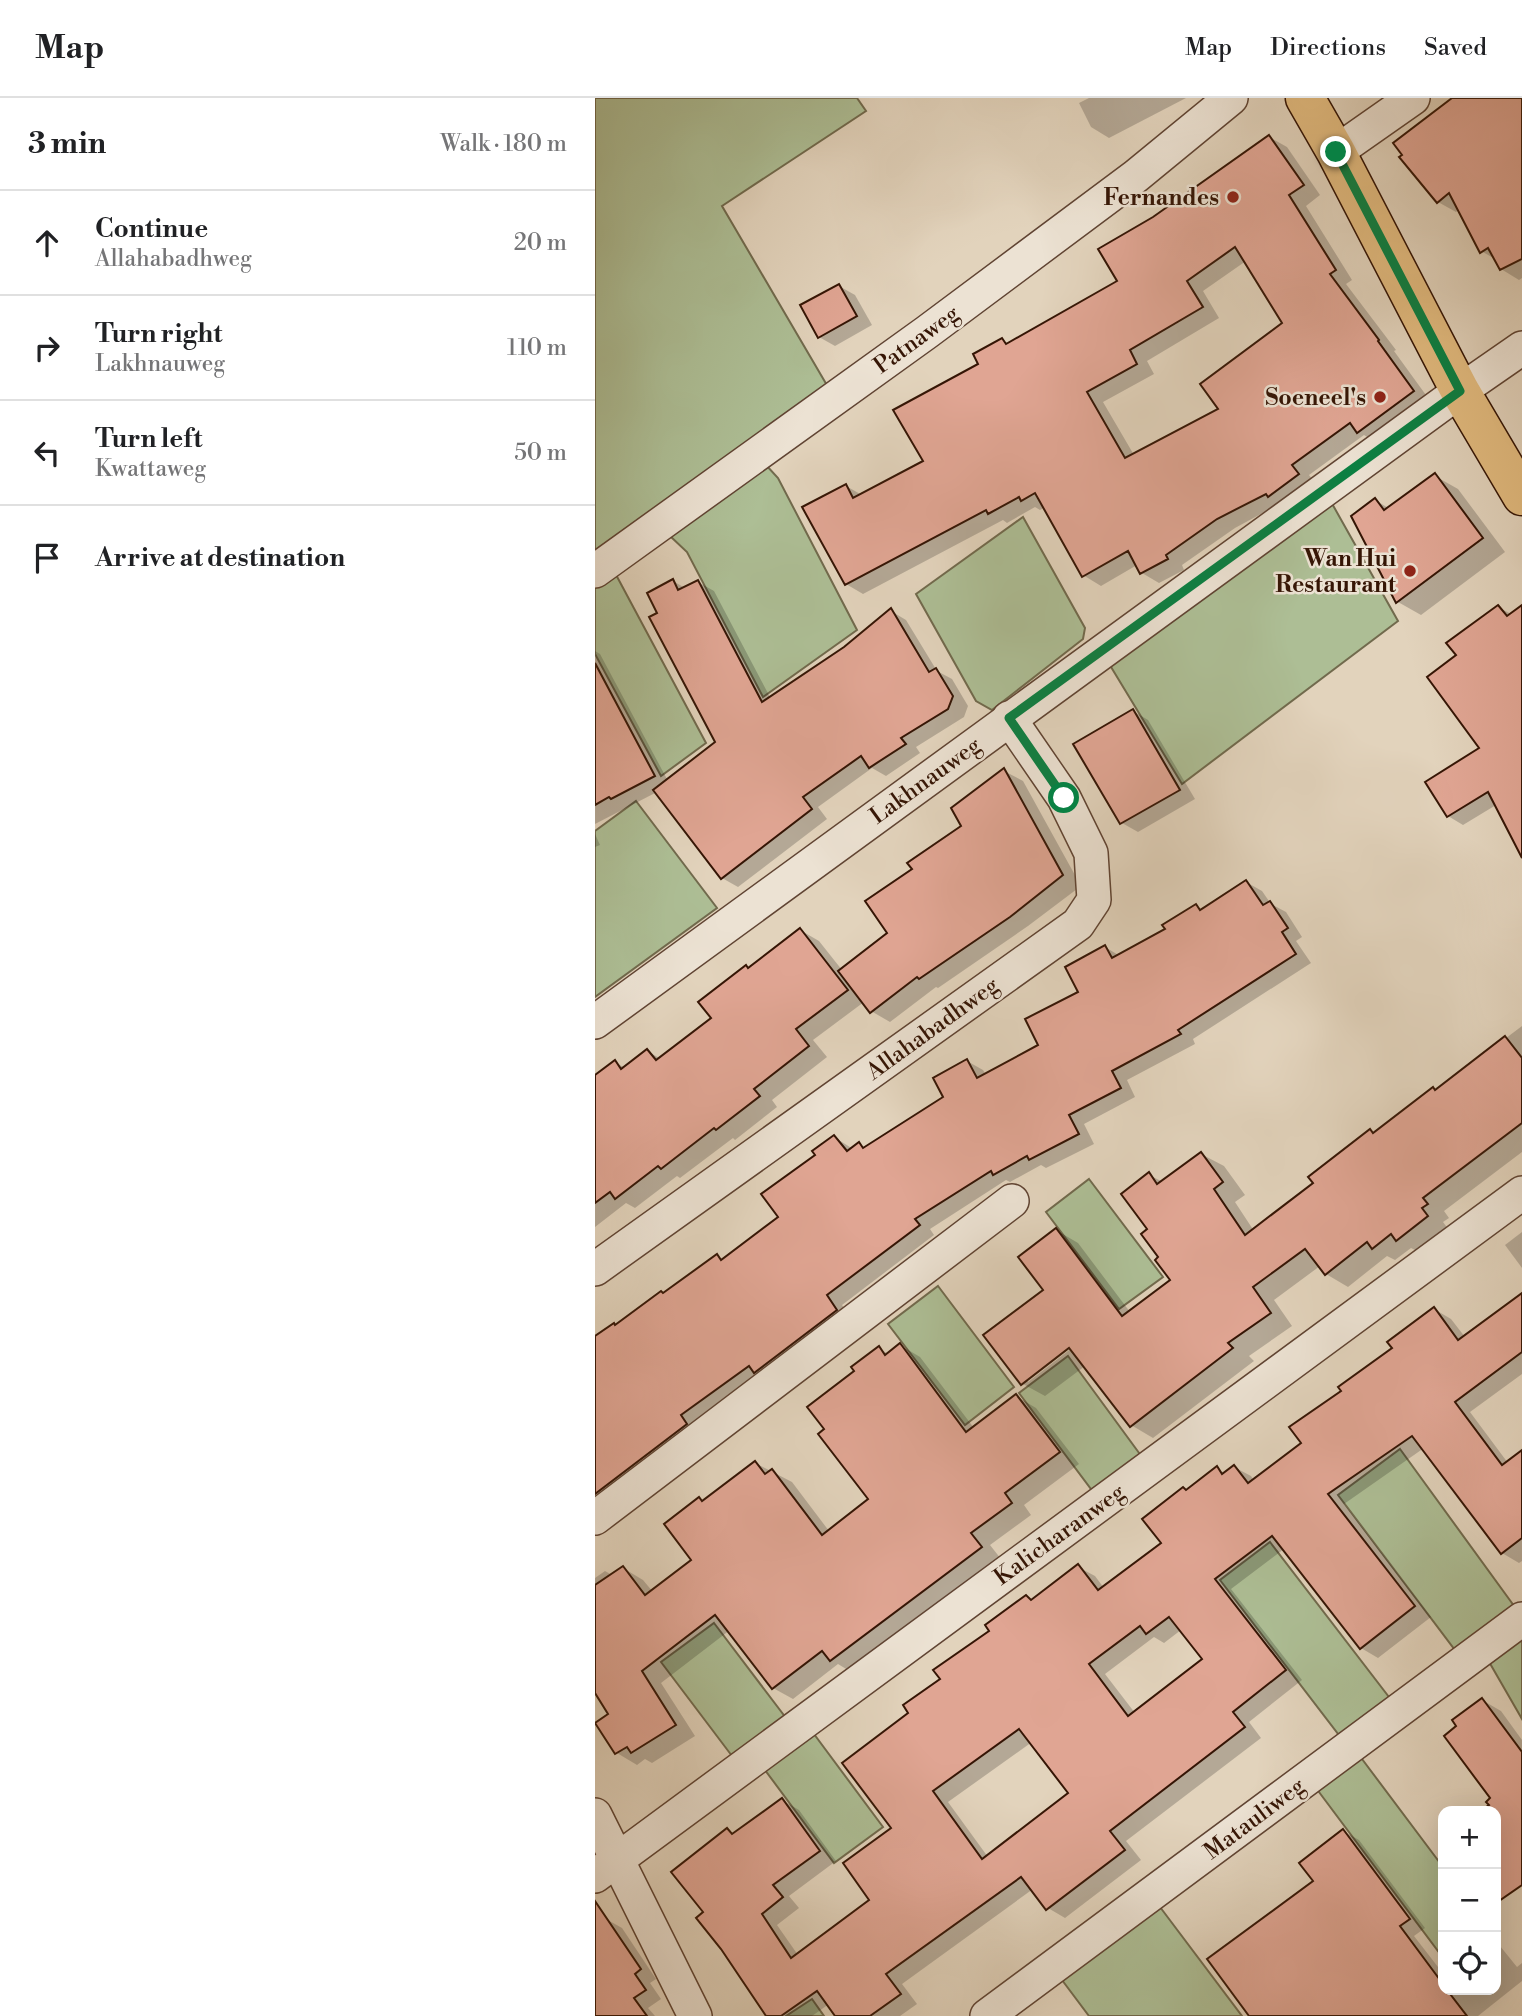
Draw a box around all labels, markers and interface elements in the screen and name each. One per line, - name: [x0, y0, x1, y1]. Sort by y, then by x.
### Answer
- text: Map: [35, 28, 104, 69]
- text: Map: [1185, 33, 1232, 63]
- text: Directions: [1270, 33, 1386, 63]
- text: Saved: [1424, 33, 1487, 63]
- text: 3 min: [28, 125, 106, 163]
- text: Walk · 180 m: [440, 130, 567, 158]
- route end: [1320, 136, 1351, 167]
- place label: Fernandes: [1103, 184, 1219, 212]
- marker: Fernandes: [1225, 189, 1241, 205]
- text: Continue: [95, 213, 208, 245]
- icon: ahead: [28, 224, 66, 262]
- text: 20 m: [514, 229, 567, 257]
- text: Allahabadhweg: [95, 245, 252, 273]
- street label: Patnaweg: [868, 299, 965, 380]
- text: Turn right: [95, 318, 223, 350]
- icon: right: [28, 329, 66, 367]
- text: 110 m: [507, 334, 567, 362]
- text: Lakhnauweg: [95, 350, 225, 378]
- place label: Soeneel's: [1265, 384, 1366, 412]
- marker: Soeneel's: [1372, 389, 1388, 405]
- text: Turn left: [95, 423, 203, 455]
- icon: left: [28, 434, 66, 472]
- text: 50 m: [514, 439, 567, 467]
- text: Kwattaweg: [95, 455, 206, 483]
- icon: arrive: [28, 539, 66, 577]
- text: Arrive at destination: [95, 542, 345, 574]
- place label: Wan Hui Restaurant: [1275, 545, 1397, 599]
- marker: Wan Hui Restaurant: [1402, 563, 1418, 579]
- street label: Lakhnauweg: [865, 731, 987, 830]
- route start: [1048, 782, 1079, 813]
- street label: Allahabadhweg: [860, 971, 1004, 1087]
- street label: Kalicharanweg: [989, 1478, 1131, 1592]
- street label: Matauliweg: [1199, 1772, 1311, 1866]
- map controls: [1438, 1806, 1501, 1995]
- button: +: [1438, 1806, 1501, 1869]
- button: −: [1438, 1869, 1501, 1932]
- button: locate: [1438, 1932, 1501, 1995]

